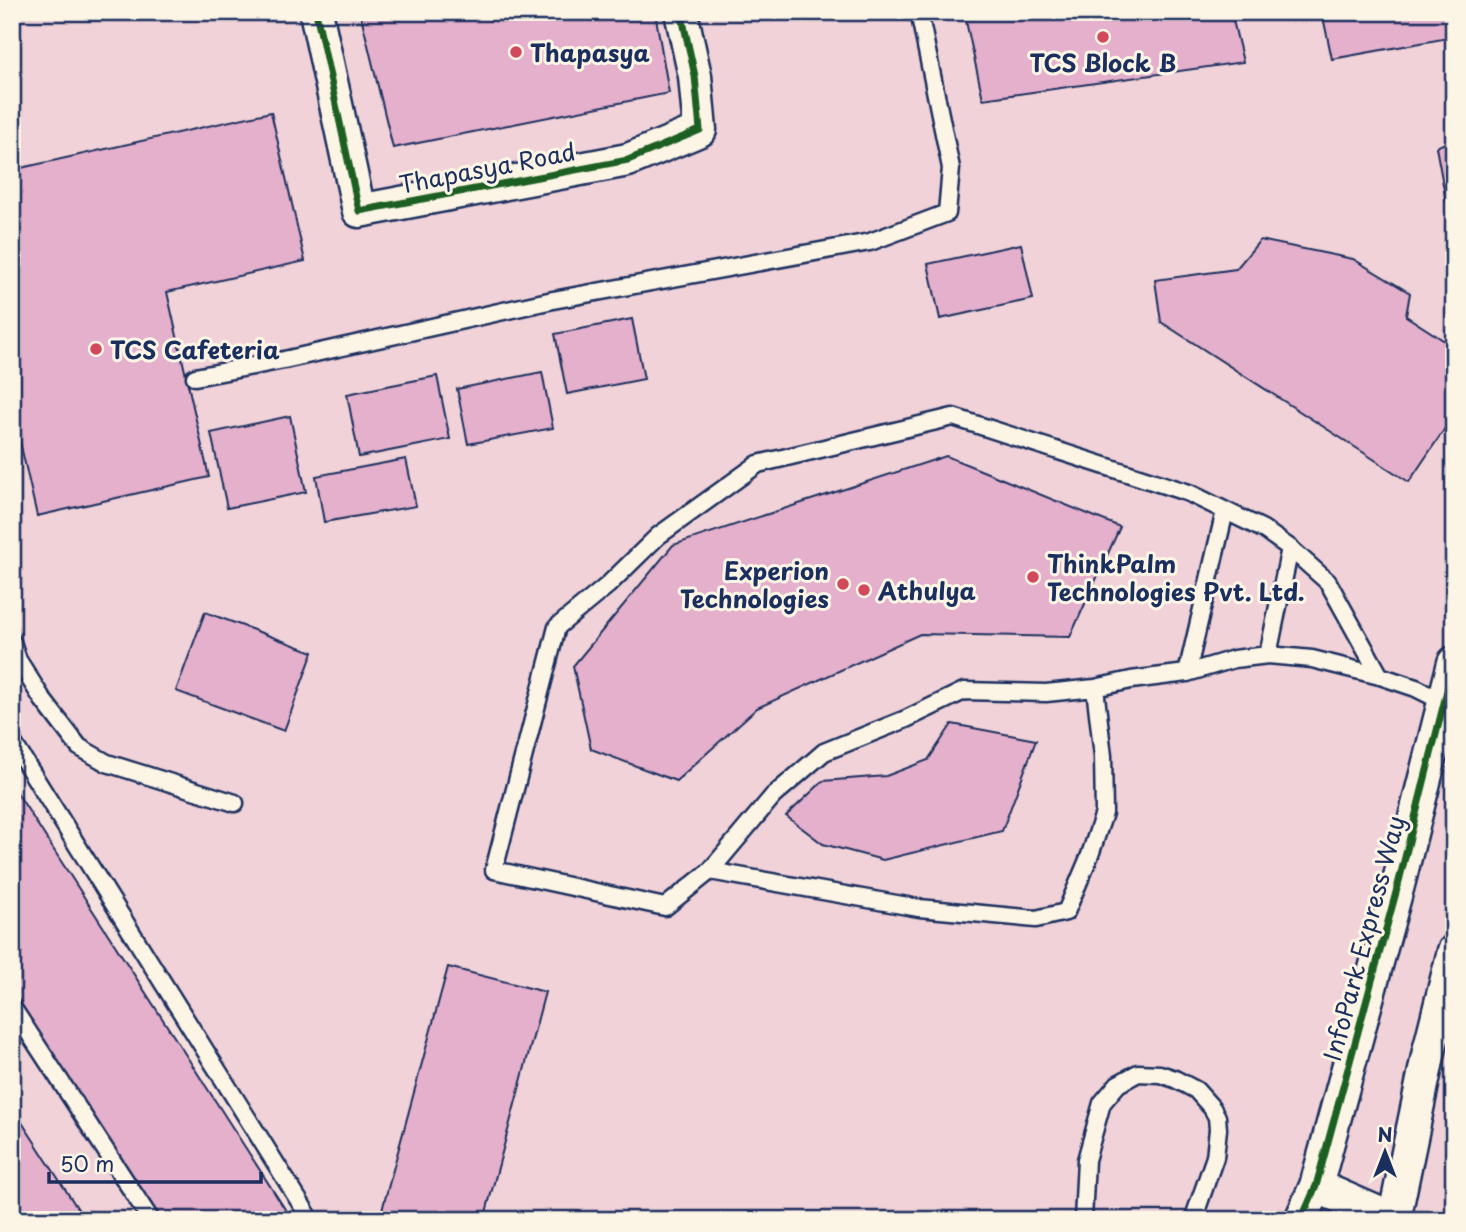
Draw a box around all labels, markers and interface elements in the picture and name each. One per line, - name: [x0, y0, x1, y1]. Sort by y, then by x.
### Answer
- marker: TCS Block B: [1095, 29, 1111, 45]
- place label: Thapasya: [530, 34, 650, 70]
- marker: Thapasya: [508, 44, 524, 60]
- place label: TCS Block B: [1029, 44, 1177, 80]
- street label: Thapasya Road: [396, 132, 578, 202]
- place label: TCS Cafeteria: [110, 331, 280, 367]
- marker: TCS Cafeteria: [88, 341, 104, 357]
- place label: ThinkPalm Technologies Pvt. Ltd.: [1047, 545, 1305, 609]
- place label: Experion Technologies: [680, 552, 829, 616]
- marker: ThinkPalm Technologies Pvt. Ltd.: [1025, 569, 1041, 585]
- place label: Athulya: [877, 572, 977, 608]
- marker: Experion Technologies: [835, 576, 851, 592]
- marker: Athulya: [856, 582, 872, 598]
- street label: InfoPark Express Way: [1313, 811, 1413, 1065]
- north arrow: [1350, 1116, 1420, 1186]
- text: N: [1377, 1120, 1393, 1148]
- scale bar: [49, 1141, 261, 1185]
- text: 50 m: [60, 1147, 114, 1179]

